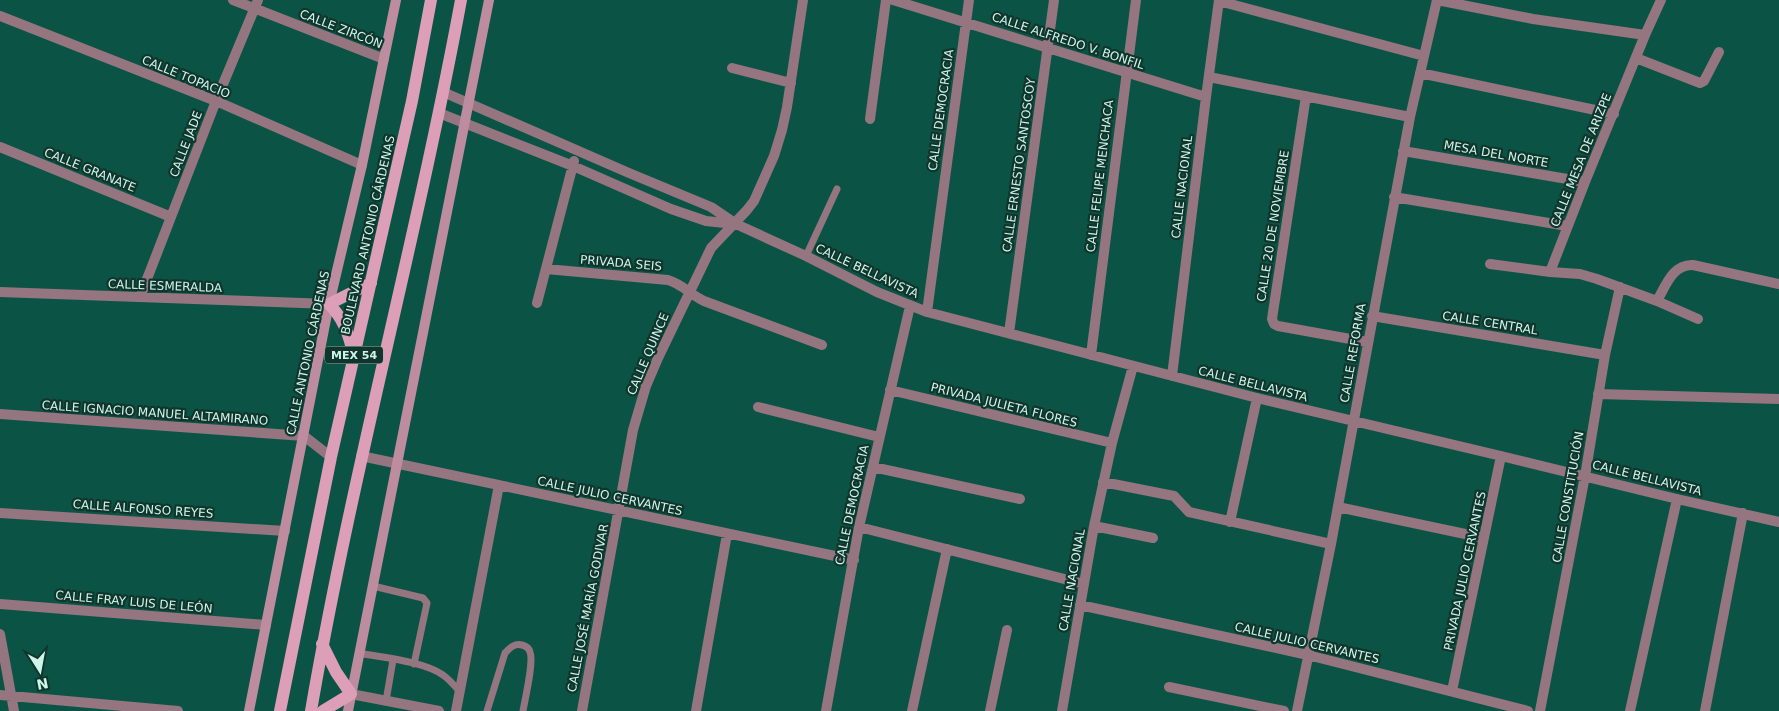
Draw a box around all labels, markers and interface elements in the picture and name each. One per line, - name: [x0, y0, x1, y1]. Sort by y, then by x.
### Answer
- street label: CALLE ZIRCÓN: [298, 6, 385, 51]
- street label: CALLE ALFREDO V. BONFIL: [990, 10, 1146, 72]
- street label: CALLE DEMOCRACIA: [926, 48, 957, 172]
- street label: CALLE TOPACIO: [140, 53, 232, 101]
- street label: CALLE ERNESTO SANTOSCOY: [1000, 76, 1038, 253]
- street label: CALLE MESA DE ARIZPE: [1548, 91, 1614, 229]
- street label: CALLE FELIPE MENCHACA: [1084, 98, 1116, 253]
- street label: CALLE JADE: [167, 109, 205, 179]
- street label: BOULEVARD ANTONIO CÁRDENAS: [337, 134, 398, 336]
- street label: CALLE NACIONAL: [1169, 134, 1195, 239]
- street label: MESA DEL NORTE: [1443, 138, 1549, 170]
- street label: CALLE GRANATE: [42, 145, 138, 195]
- street label: CALLE 20 DE NOVIEMBRE: [1254, 149, 1292, 303]
- street label: CALLE BELLAVISTA: [813, 241, 922, 301]
- street label: PRIVADA SEIS: [579, 252, 663, 274]
- street label: CALLE ANTONIO CÁRDENAS: [283, 269, 332, 436]
- street label: CALLE ESMERALDA: [108, 277, 223, 295]
- street label: CALLE REFORMA: [1337, 302, 1369, 404]
- street label: CALLE CENTRAL: [1441, 309, 1539, 338]
- street label: CALLE QUINCE: [624, 311, 672, 397]
- road number: MEX 54: [325, 346, 383, 364]
- street label: CALLE BELLAVISTA: [1197, 364, 1310, 405]
- street label: PRIVADA JULIETA FLORES: [929, 380, 1079, 430]
- street label: CALLE IGNACIO MANUEL ALTAMIRANO: [41, 398, 269, 428]
- street label: CALLE CONSTITUCIÓN: [1549, 430, 1586, 564]
- street label: CALLE DEMOCRACIA: [832, 443, 872, 566]
- street label: CALLE BELLAVISTA: [1591, 458, 1704, 499]
- street label: CALLE JULIO CERVANTES: [536, 474, 684, 518]
- street label: PRIVADA JULIO CERVANTES: [1441, 490, 1489, 652]
- street label: CALLE ALFONSO REYES: [72, 497, 214, 521]
- street label: CALLE JOSÉ MARÍA GODIVAR: [564, 522, 611, 693]
- street label: CALLE NACIONAL: [1056, 527, 1088, 632]
- street label: CALLE FRAY LUIS DE LEÓN: [55, 587, 213, 616]
- street label: CALLE JULIO CERVANTES: [1233, 620, 1381, 666]
- north arrow: [15, 646, 65, 696]
- text: N: [35, 675, 50, 693]

